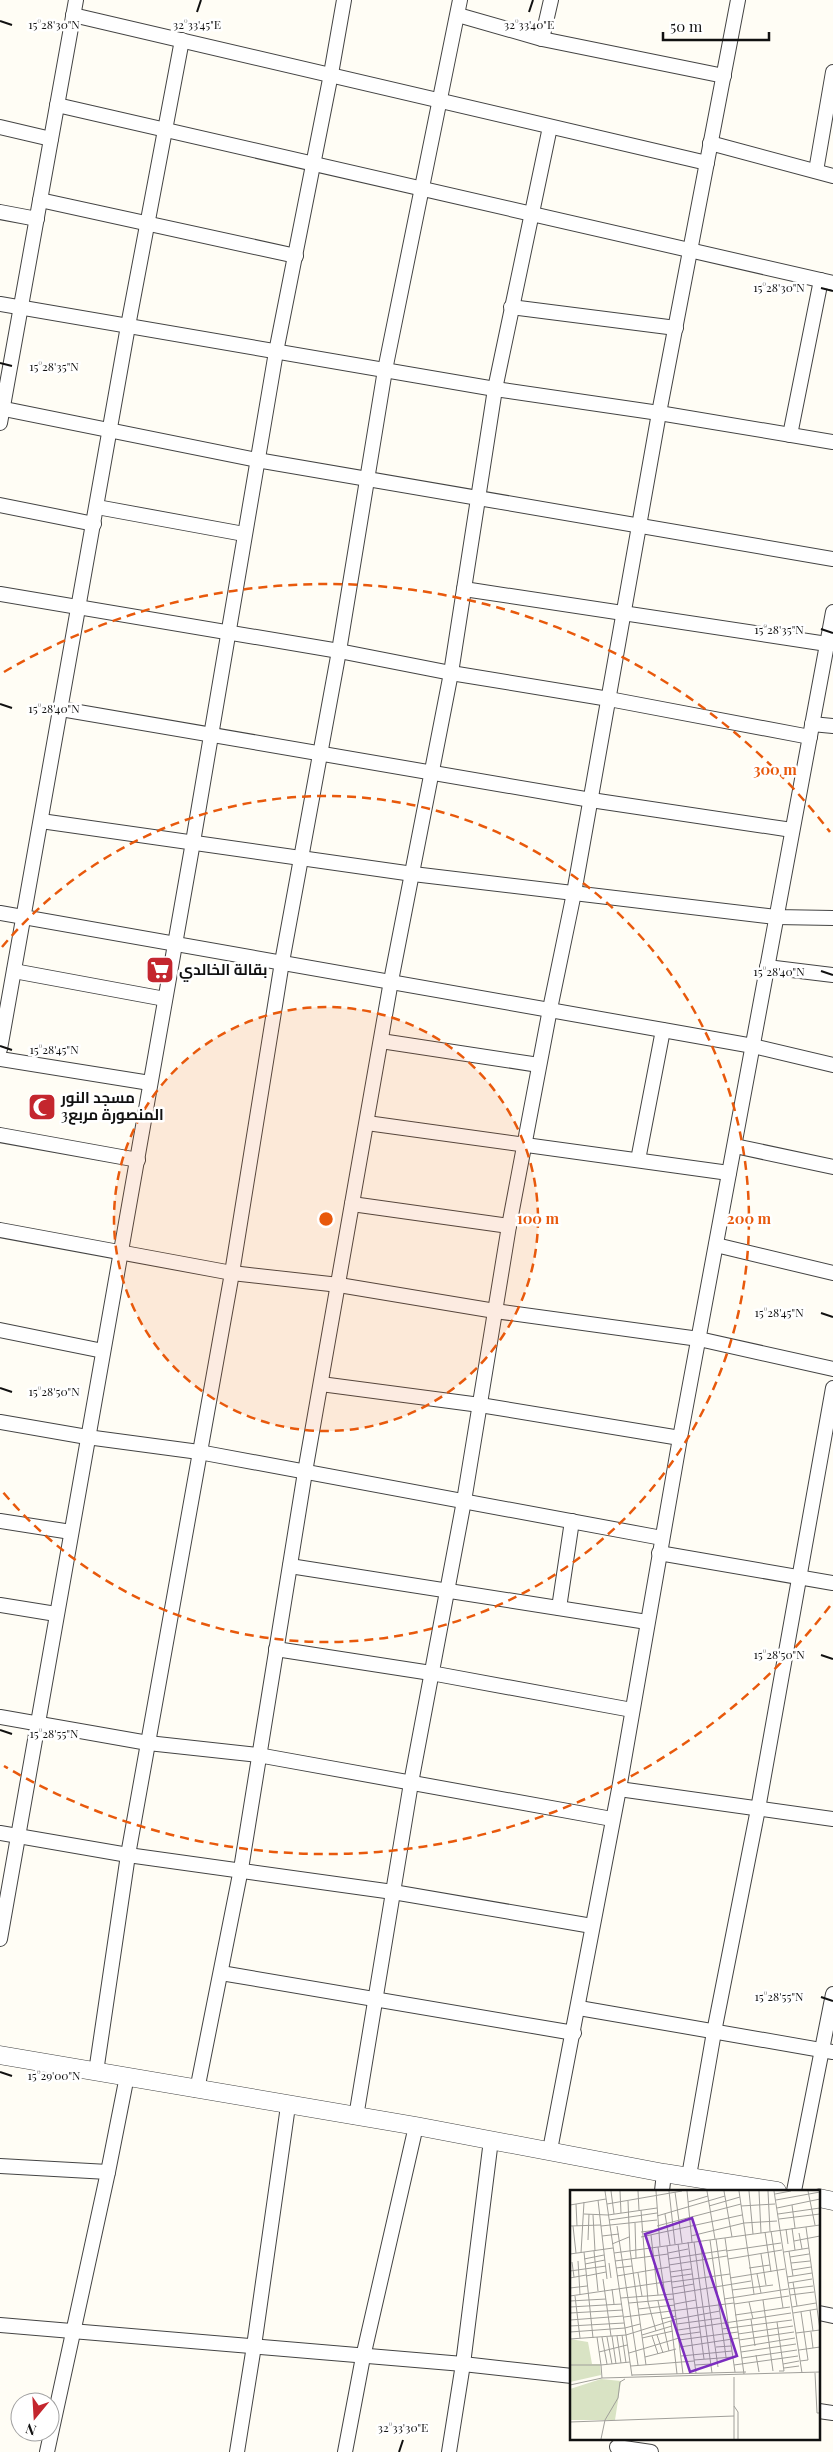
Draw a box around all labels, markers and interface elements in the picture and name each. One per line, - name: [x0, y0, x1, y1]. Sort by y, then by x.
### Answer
- scale bar: [663, 10, 769, 42]
- text: 15°28'30"N: [28, 16, 80, 32]
- text: 32°33'45"E: [173, 16, 221, 32]
- text: 32°33'40"E: [504, 16, 554, 32]
- text: 50 m: [670, 16, 703, 36]
- text: 15°28'30"N: [753, 279, 805, 295]
- text: 15°28'35"N: [29, 358, 79, 374]
- text: 15°28'35"N: [754, 621, 804, 637]
- text: 15°28'40"N: [28, 700, 80, 716]
- text: 300 m: [753, 759, 797, 779]
- supermarket icon: بقالة الخالدي: [145, 955, 175, 985]
- place label: بقالة الخالدي: [179, 959, 267, 982]
- text: 15°28'40"N: [753, 963, 805, 979]
- text: 15°28'45"N: [29, 1041, 79, 1057]
- place label: مسجد النور المنصورة مربع3: [60, 1087, 164, 1125]
- mosque icon: مسجد النور المنصورة مربع3: [27, 1092, 57, 1122]
- text: 100 m: [517, 1208, 560, 1228]
- text: 200 m: [727, 1208, 772, 1228]
- centre of rings: [317, 1210, 335, 1228]
- text: 15°28'45"N: [754, 1304, 804, 1320]
- text: 15°28'50"N: [28, 1383, 80, 1399]
- text: 15°28'50"N: [753, 1646, 805, 1662]
- text: 15°28'55"N: [29, 1725, 79, 1741]
- text: 15°28'55"N: [754, 1988, 804, 2004]
- text: 15°29'00"N: [28, 2067, 81, 2083]
- inset map: [570, 2190, 820, 2440]
- north arrow: [10, 2392, 60, 2442]
- text: N: [23, 2419, 39, 2440]
- text: 32°33'30"E: [378, 2419, 428, 2435]

